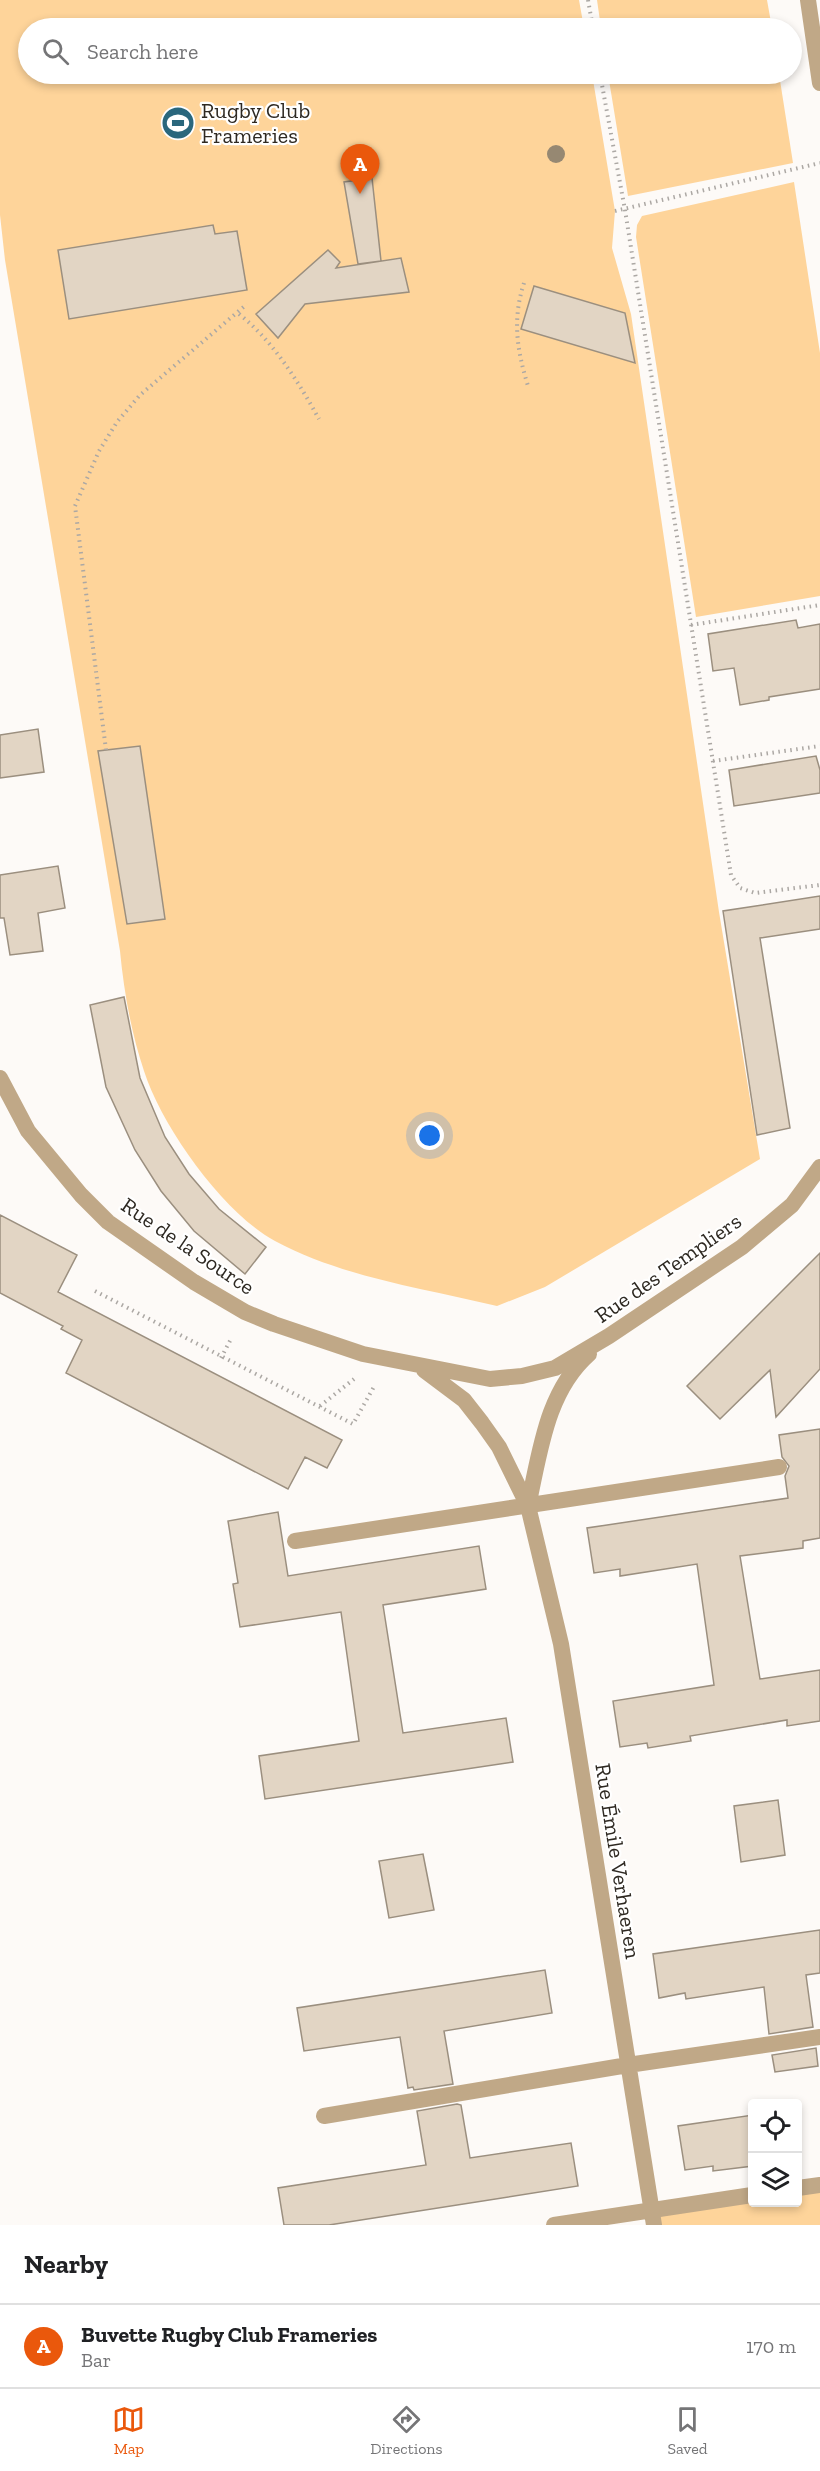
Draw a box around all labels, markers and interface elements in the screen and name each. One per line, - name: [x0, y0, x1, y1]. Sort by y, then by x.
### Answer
- search box: [18, 18, 802, 84]
- icon: search: [39, 35, 72, 68]
- text: Search here: [87, 38, 198, 65]
- place label: Rugby Club Frameries: [201, 97, 310, 149]
- sports icon: Rugby Club Frameries: [160, 105, 196, 141]
- pin: A: [340, 144, 380, 194]
- your location: [415, 1121, 444, 1150]
- street label: Rue de la Source: [116, 1191, 260, 1301]
- street label: Rue des Templiers: [589, 1207, 747, 1329]
- street label: Rue Émile Verhaeren: [589, 1761, 647, 1961]
- map controls: [748, 2099, 802, 2207]
- button: locate: [748, 2099, 802, 2153]
- button: layers: [748, 2153, 802, 2207]
- text: Nearby: [24, 2248, 108, 2280]
- text: Buvette Rugby Club Frameries: [81, 2321, 377, 2348]
- text: A: [37, 2334, 50, 2358]
- text: 170 m: [746, 2334, 796, 2358]
- text: Bar: [81, 2348, 111, 2372]
- tab: Map: [112, 2403, 145, 2458]
- tab: Directions: [370, 2403, 443, 2458]
- tab: Saved: [667, 2403, 708, 2458]

